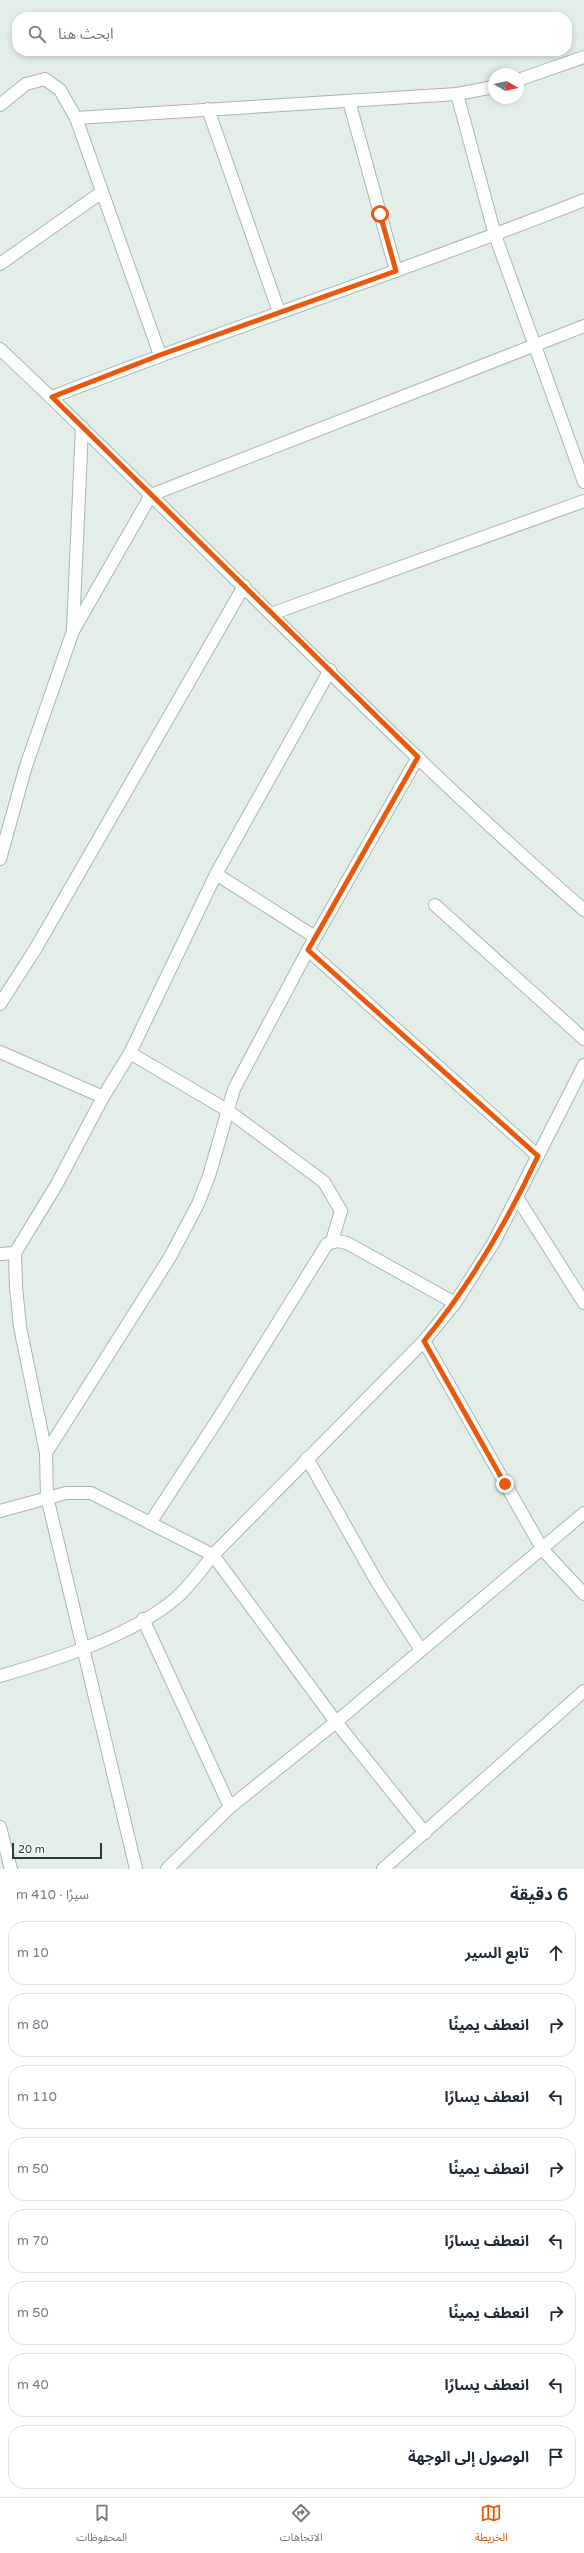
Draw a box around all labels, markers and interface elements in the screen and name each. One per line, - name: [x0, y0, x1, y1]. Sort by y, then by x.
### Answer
- search box: [12, 12, 572, 56]
- icon: search: [26, 23, 48, 45]
- text: ابحث هنا: [58, 25, 114, 43]
- north arrow: [488, 68, 524, 104]
- route start: [371, 205, 389, 223]
- route end: [496, 1475, 514, 1493]
- scale bar: [12, 1841, 102, 1860]
- text: 20 m: [18, 1843, 45, 1856]
- text: 6 دقيقة: [510, 1884, 568, 1905]
- text: سيرًا · 410 m: [16, 1887, 89, 1903]
- icon: ahead: [545, 1942, 567, 1964]
- text: تابع السير: [465, 1944, 529, 1962]
- text: 10 m: [17, 1945, 49, 1961]
- icon: right: [545, 2014, 567, 2036]
- text: انعطف يمينًا: [448, 2016, 529, 2034]
- text: 80 m: [17, 2017, 49, 2033]
- icon: left: [545, 2086, 567, 2108]
- text: انعطف يسارًا: [445, 2088, 529, 2106]
- text: 110 m: [17, 2089, 57, 2105]
- icon: right: [545, 2158, 567, 2180]
- text: انعطف يمينًا: [448, 2160, 529, 2178]
- text: 50 m: [17, 2161, 49, 2177]
- icon: left: [545, 2230, 567, 2252]
- text: انعطف يسارًا: [445, 2232, 529, 2250]
- text: 70 m: [17, 2233, 49, 2249]
- icon: right: [545, 2302, 567, 2324]
- text: انعطف يمينًا: [448, 2304, 529, 2322]
- text: 50 m: [17, 2305, 49, 2321]
- icon: left: [545, 2374, 567, 2396]
- text: انعطف يسارًا: [445, 2376, 529, 2394]
- text: 40 m: [17, 2377, 49, 2393]
- icon: arrive: [545, 2446, 567, 2468]
- text: الوصول إلى الوجهة: [408, 2448, 529, 2466]
- tab: المحفوظات: [76, 2502, 127, 2549]
- tab: الاتجاهات: [280, 2502, 323, 2549]
- tab: الخريطة: [475, 2502, 508, 2549]

